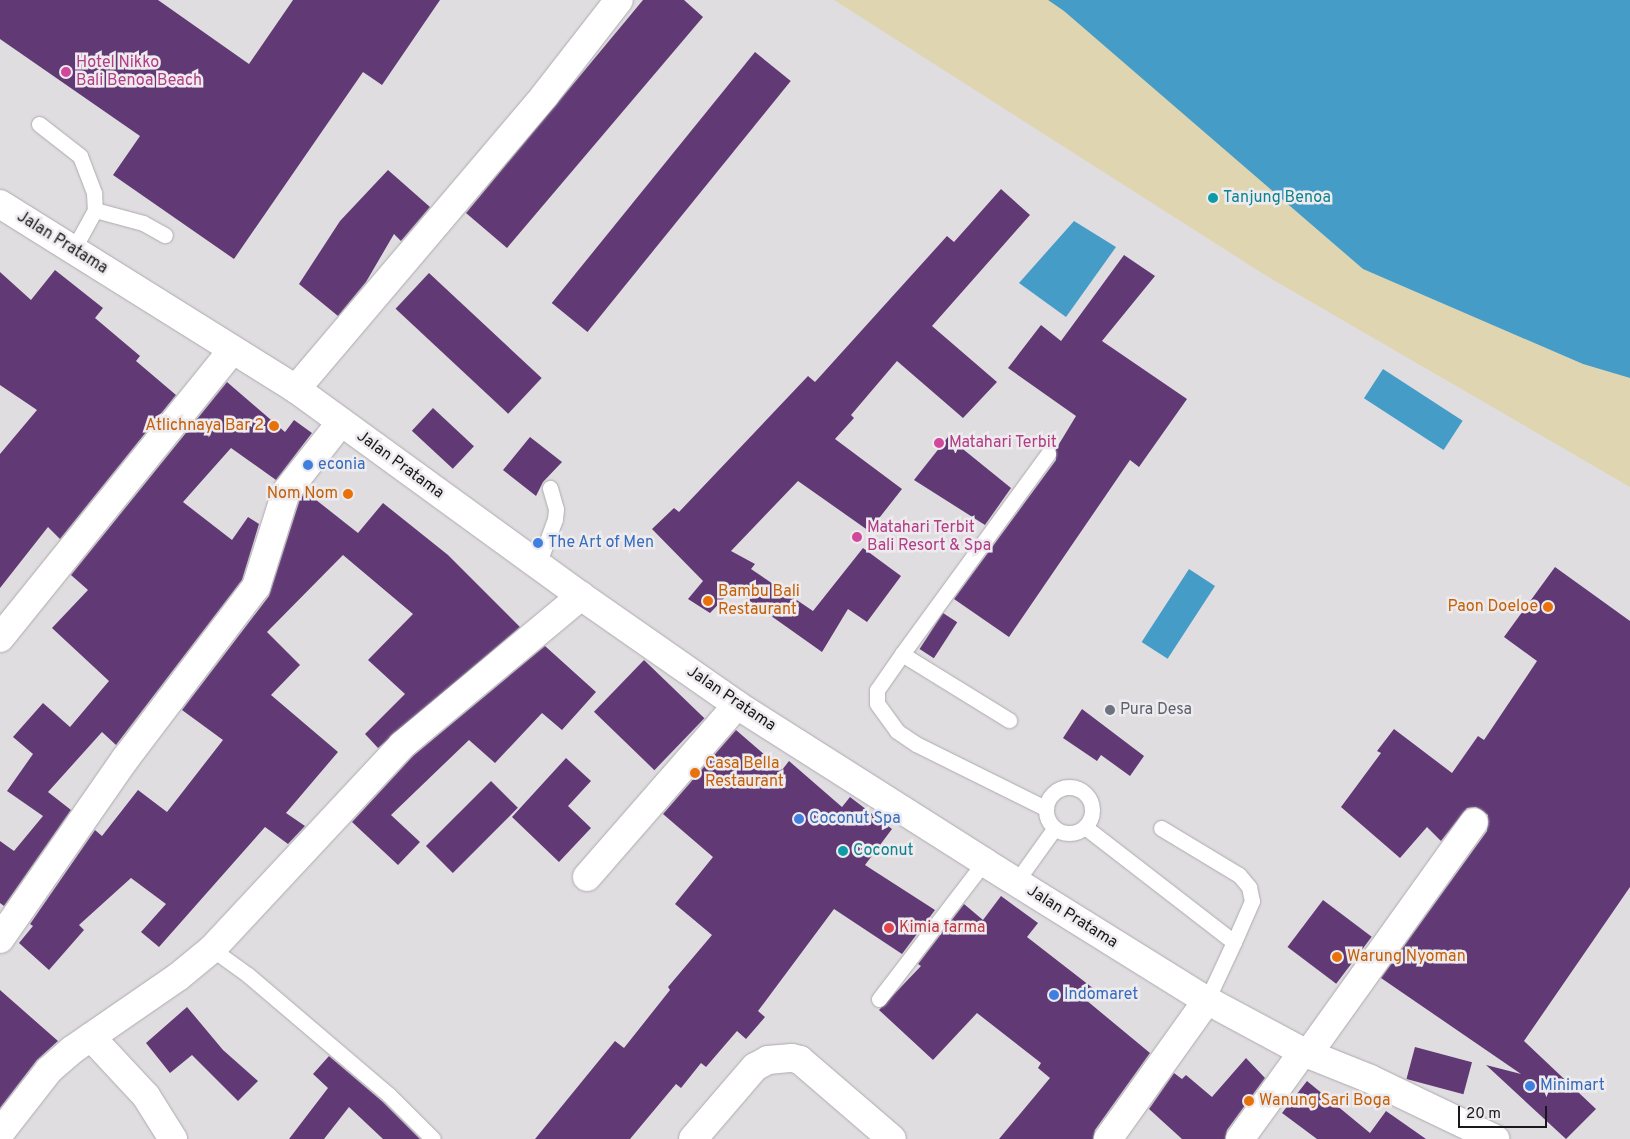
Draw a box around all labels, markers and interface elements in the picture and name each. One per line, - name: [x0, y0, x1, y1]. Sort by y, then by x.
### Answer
- place label: Hotel Nikko Bali Benoa Beach: [76, 53, 202, 91]
- marker: Hotel Nikko Bali Benoa Beach: [60, 66, 72, 78]
- place label: Tanjung Benoa: [1223, 188, 1331, 208]
- marker: Tanjung Benoa: [1207, 192, 1219, 204]
- street label: Jalan Pratama: [13, 207, 111, 279]
- place label: Atlichnaya Bar 2: [145, 416, 264, 436]
- marker: Atlichnaya Bar 2: [268, 420, 280, 432]
- street label: Jalan Pratama: [353, 427, 447, 503]
- place label: Matahari Terbit: [949, 433, 1057, 453]
- marker: Matahari Terbit: [933, 437, 945, 449]
- place label: econia: [318, 455, 365, 475]
- marker: econia: [302, 459, 314, 471]
- place label: Nom Nom: [267, 484, 338, 504]
- marker: Nom Nom: [342, 488, 354, 500]
- place label: Matahari Terbit Bali Resort & Spa: [867, 518, 991, 556]
- marker: Matahari Terbit Bali Resort & Spa: [851, 531, 863, 543]
- place label: The Art of Men: [548, 533, 655, 553]
- marker: The Art of Men: [532, 537, 544, 549]
- place label: Bambu Bali Restaurant: [718, 582, 800, 620]
- marker: Bambu Bali Restaurant: [702, 595, 714, 607]
- place label: Paon Doeloe: [1447, 597, 1538, 617]
- marker: Paon Doeloe: [1542, 601, 1554, 613]
- street label: Jalan Pratama: [683, 662, 779, 736]
- place label: Pura Desa: [1120, 700, 1192, 720]
- marker: Pura Desa: [1104, 704, 1116, 716]
- place label: Casa Bella Restaurant: [705, 754, 784, 792]
- marker: Casa Bella Restaurant: [689, 767, 701, 779]
- place label: Coconut Spa: [809, 809, 901, 829]
- marker: Coconut Spa: [793, 813, 805, 825]
- place label: Coconut: [853, 841, 914, 861]
- marker: Coconut: [837, 845, 849, 857]
- street label: Jalan Pratama: [1023, 881, 1121, 953]
- place label: Kimia farma: [899, 918, 986, 938]
- marker: Kimia farma: [883, 922, 895, 934]
- place label: Warung Nyoman: [1347, 947, 1466, 967]
- marker: Warung Nyoman: [1331, 951, 1343, 963]
- place label: Indomaret: [1064, 985, 1138, 1005]
- marker: Indomaret: [1048, 989, 1060, 1001]
- place label: Minimart: [1540, 1076, 1605, 1096]
- marker: Minimart: [1524, 1080, 1536, 1092]
- place label: Wanung Sari Boga: [1259, 1091, 1390, 1111]
- marker: Wanung Sari Boga: [1243, 1095, 1255, 1107]
- scale bar: [1460, 1096, 1549, 1128]
- text: 20 m: [1466, 1105, 1501, 1124]

